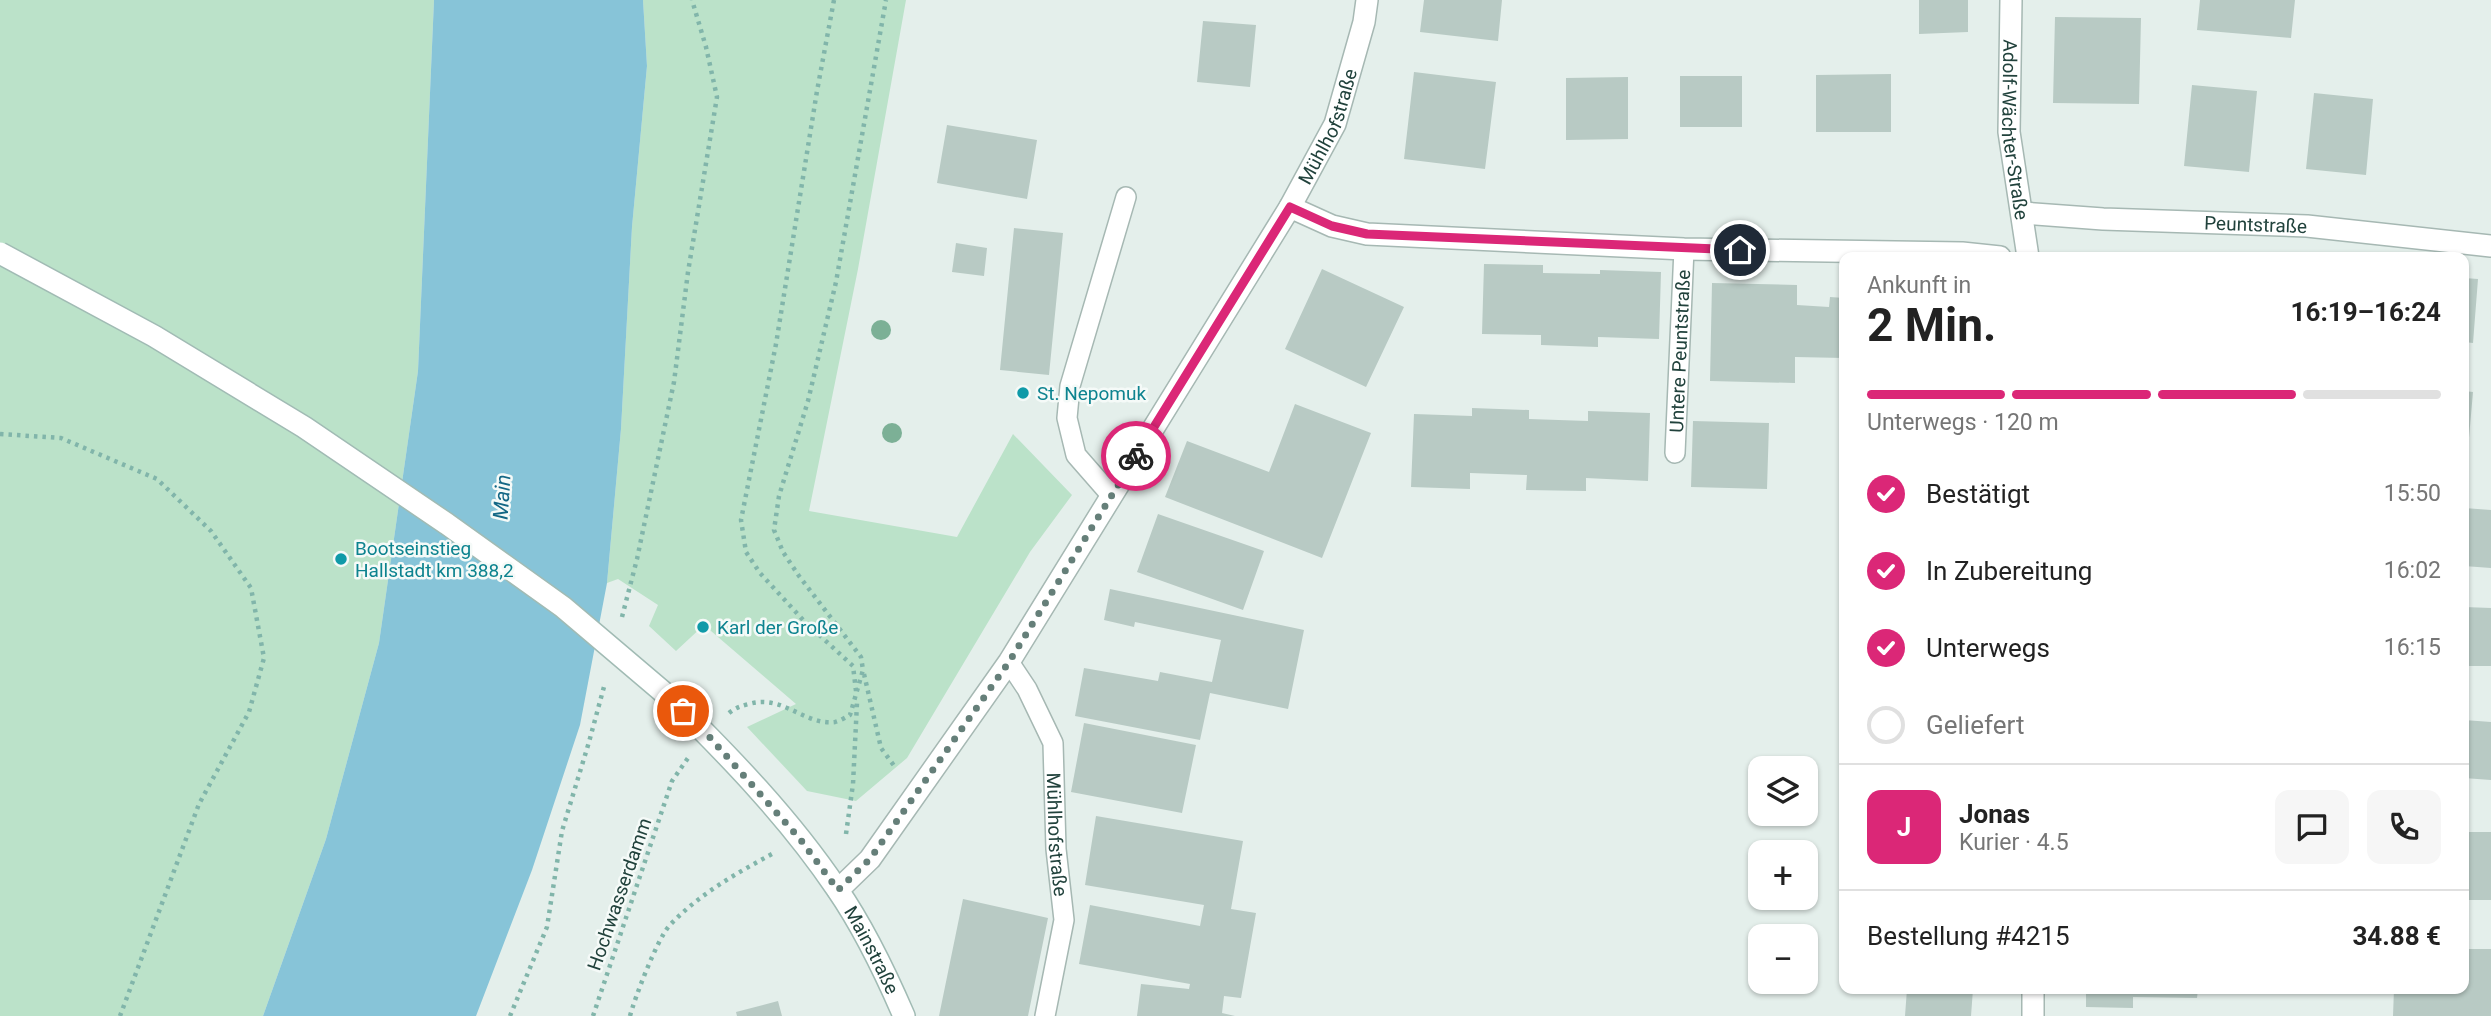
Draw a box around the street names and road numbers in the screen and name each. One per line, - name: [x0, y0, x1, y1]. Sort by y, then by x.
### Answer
- street label: Adolf-Wächter-Straße: [1997, 39, 2033, 221]
- street label: Mühlhofstraße: [1293, 66, 1362, 188]
- street label: Peuntstraße: [2204, 211, 2308, 238]
- street label: Untere Peuntstraße: [1665, 269, 1695, 433]
- street label: Mühlhofstraße: [1042, 772, 1072, 898]
- street label: Hochwasserdamm: [583, 815, 656, 973]
- street label: Mainstraße: [839, 902, 904, 998]

